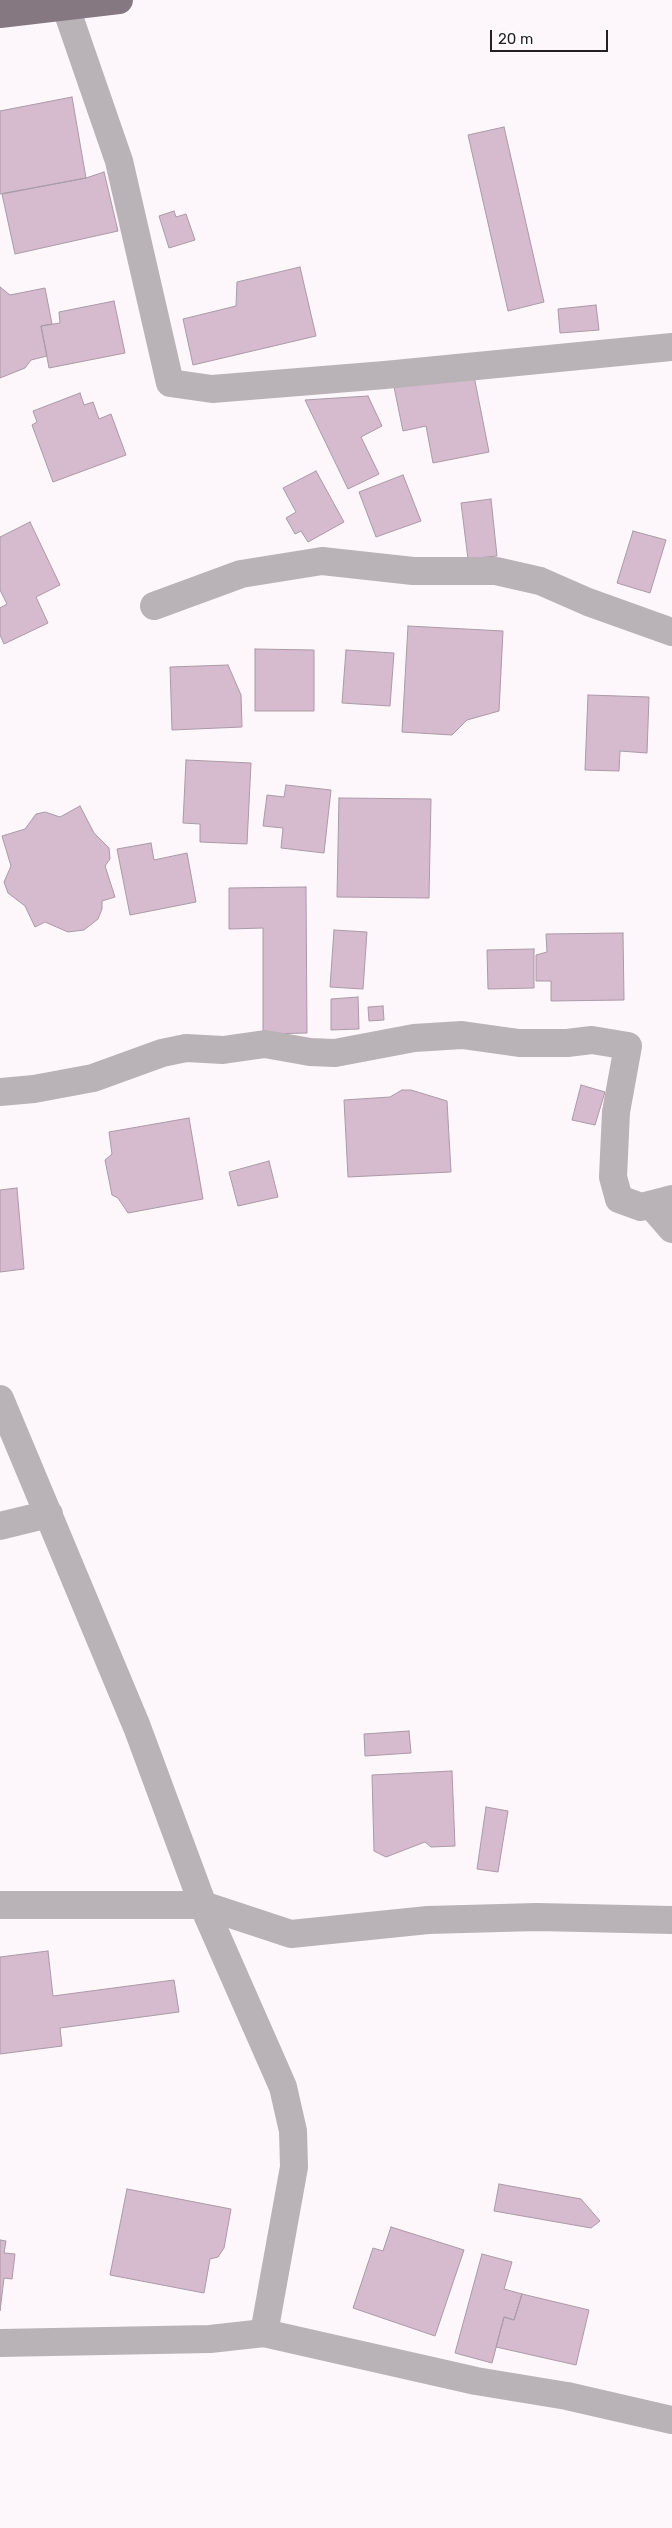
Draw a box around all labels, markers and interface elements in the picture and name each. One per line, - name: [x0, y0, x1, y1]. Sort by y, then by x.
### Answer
- scale bar: [492, 20, 610, 52]
- text: 20 m: [498, 30, 533, 48]

